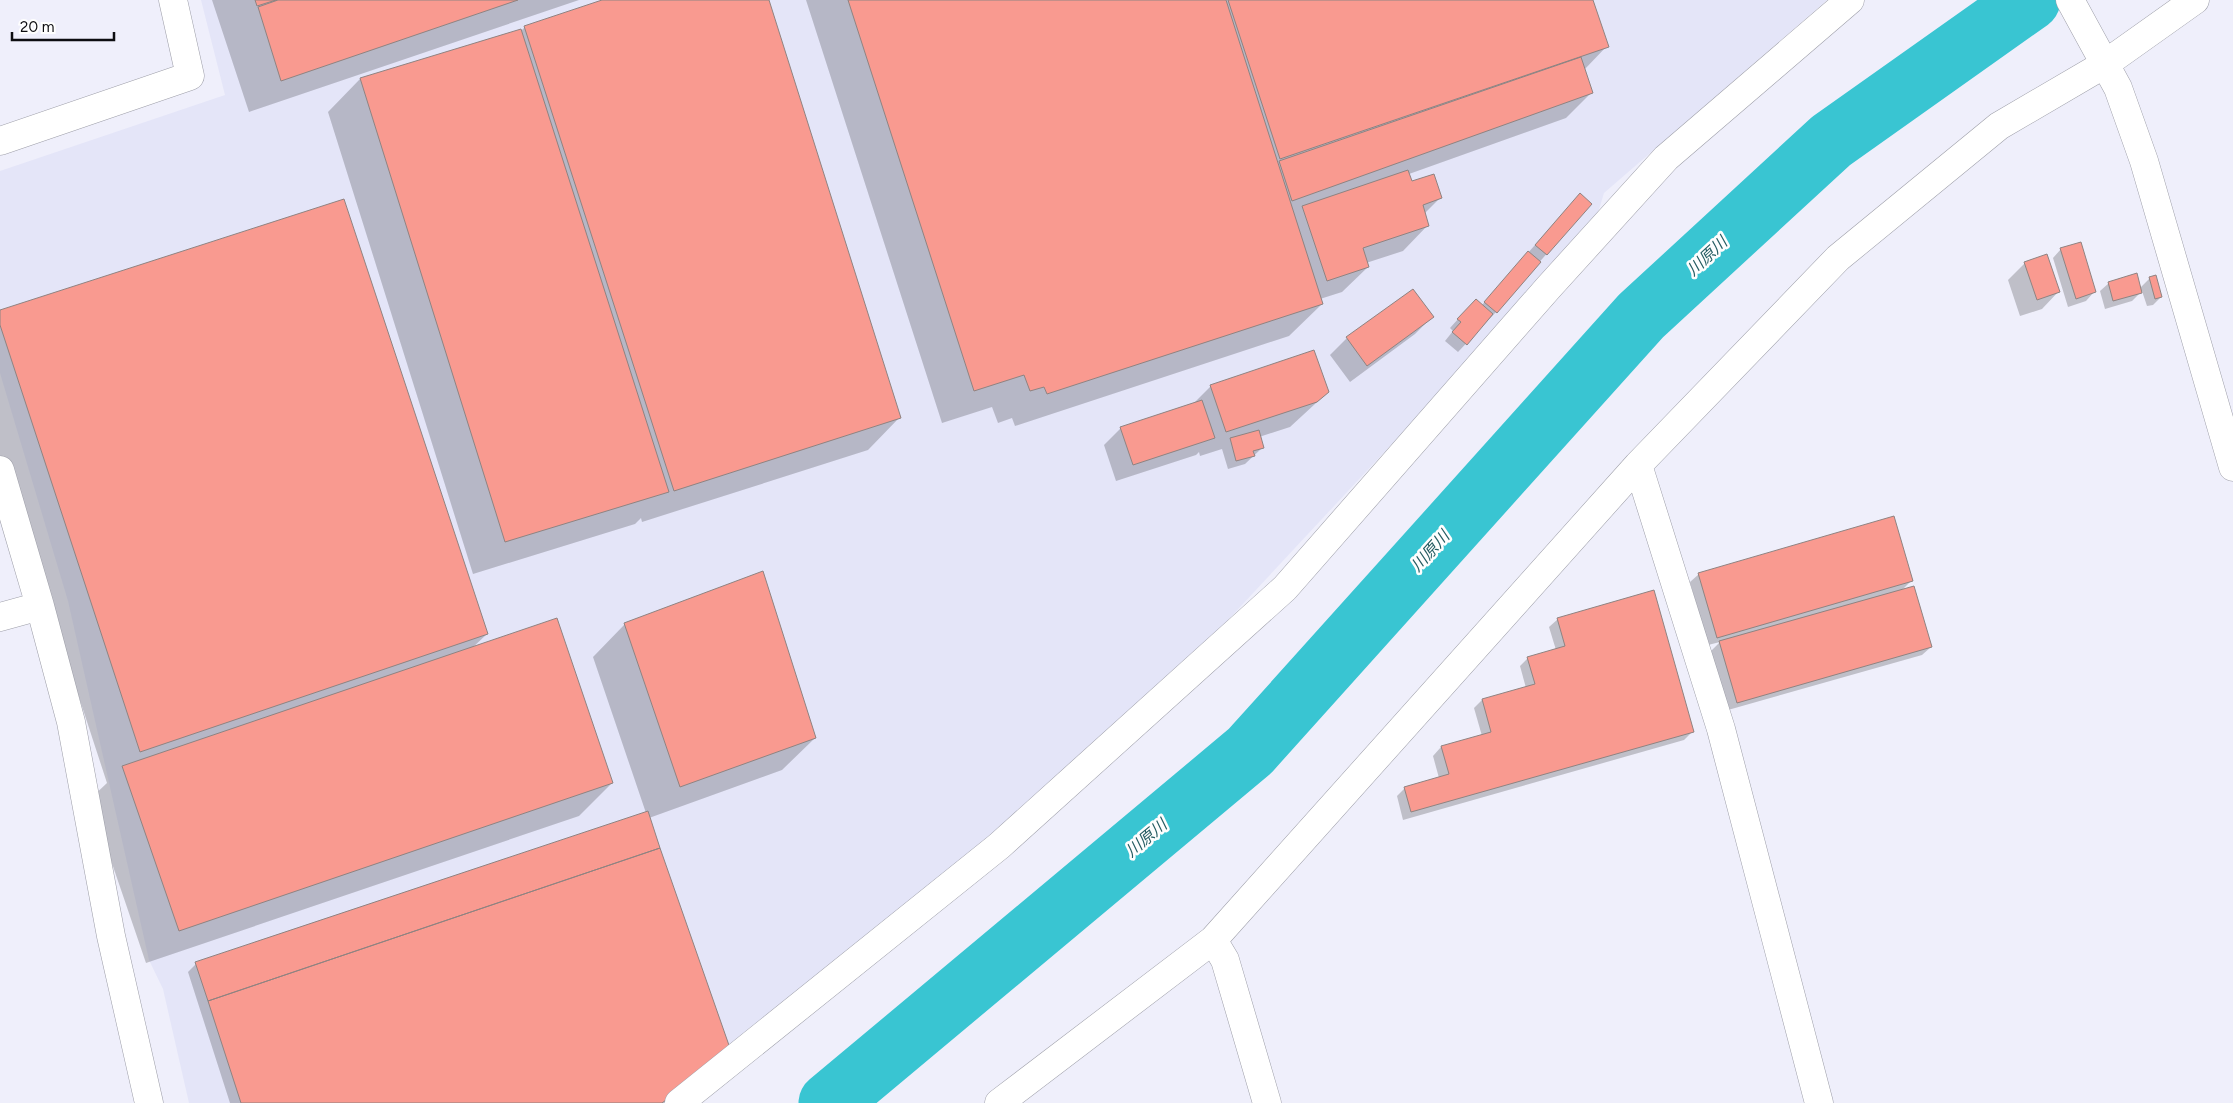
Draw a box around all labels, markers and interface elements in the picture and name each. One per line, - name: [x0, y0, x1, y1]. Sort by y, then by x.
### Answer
- scale bar: [12, 10, 115, 42]
- text: 20 m: [20, 18, 54, 36]
- water label: 川原川: [1683, 231, 1732, 279]
- water label: 川原川: [1407, 525, 1454, 575]
- water label: 川原川: [1122, 814, 1172, 861]

